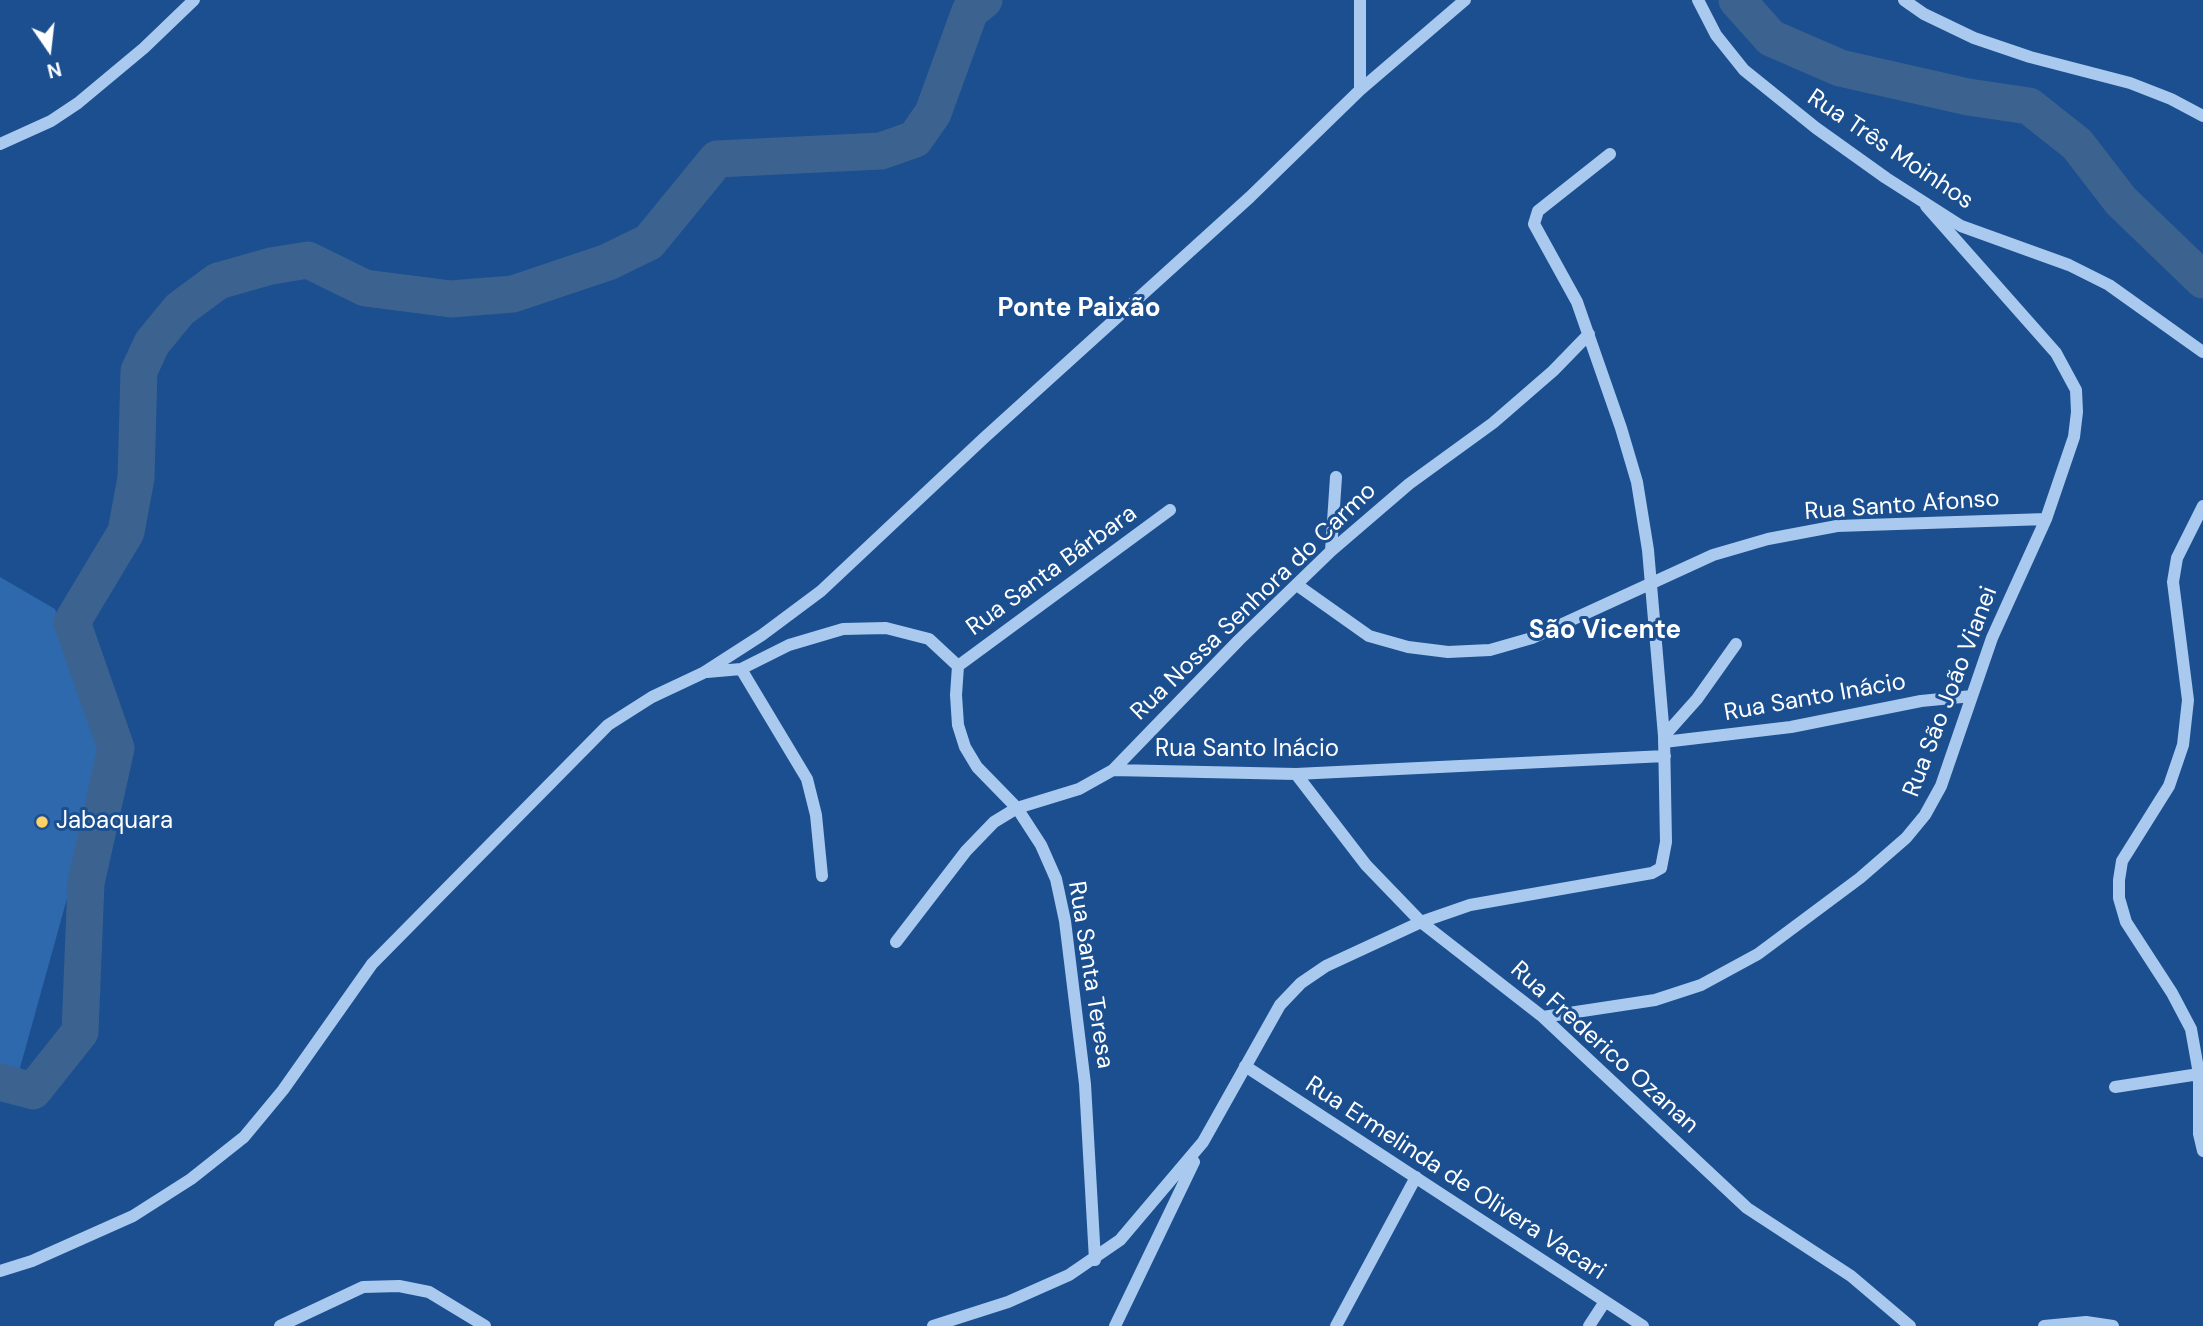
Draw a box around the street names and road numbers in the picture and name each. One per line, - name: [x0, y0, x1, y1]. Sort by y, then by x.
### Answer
- street label: Rua Três Moinhos: [1802, 84, 1978, 216]
- street label: Rua Nossa Senhora do Carmo: [1125, 477, 1383, 727]
- street label: Rua Santo Afonso: [1804, 485, 2000, 527]
- street label: Rua Santa Bárbara: [961, 500, 1143, 642]
- street label: Rua São João Vianei: [1898, 583, 2004, 801]
- street label: Rua Santo Inácio: [1722, 668, 1908, 728]
- street label: Rua Santo Inácio: [1155, 736, 1339, 764]
- street label: Rua Santa Teresa: [1061, 879, 1119, 1071]
- street label: Rua Frederico Ozanan: [1504, 956, 1704, 1140]
- street label: Rua Ermelinda de Olivera Vacari: [1299, 1071, 1611, 1287]

